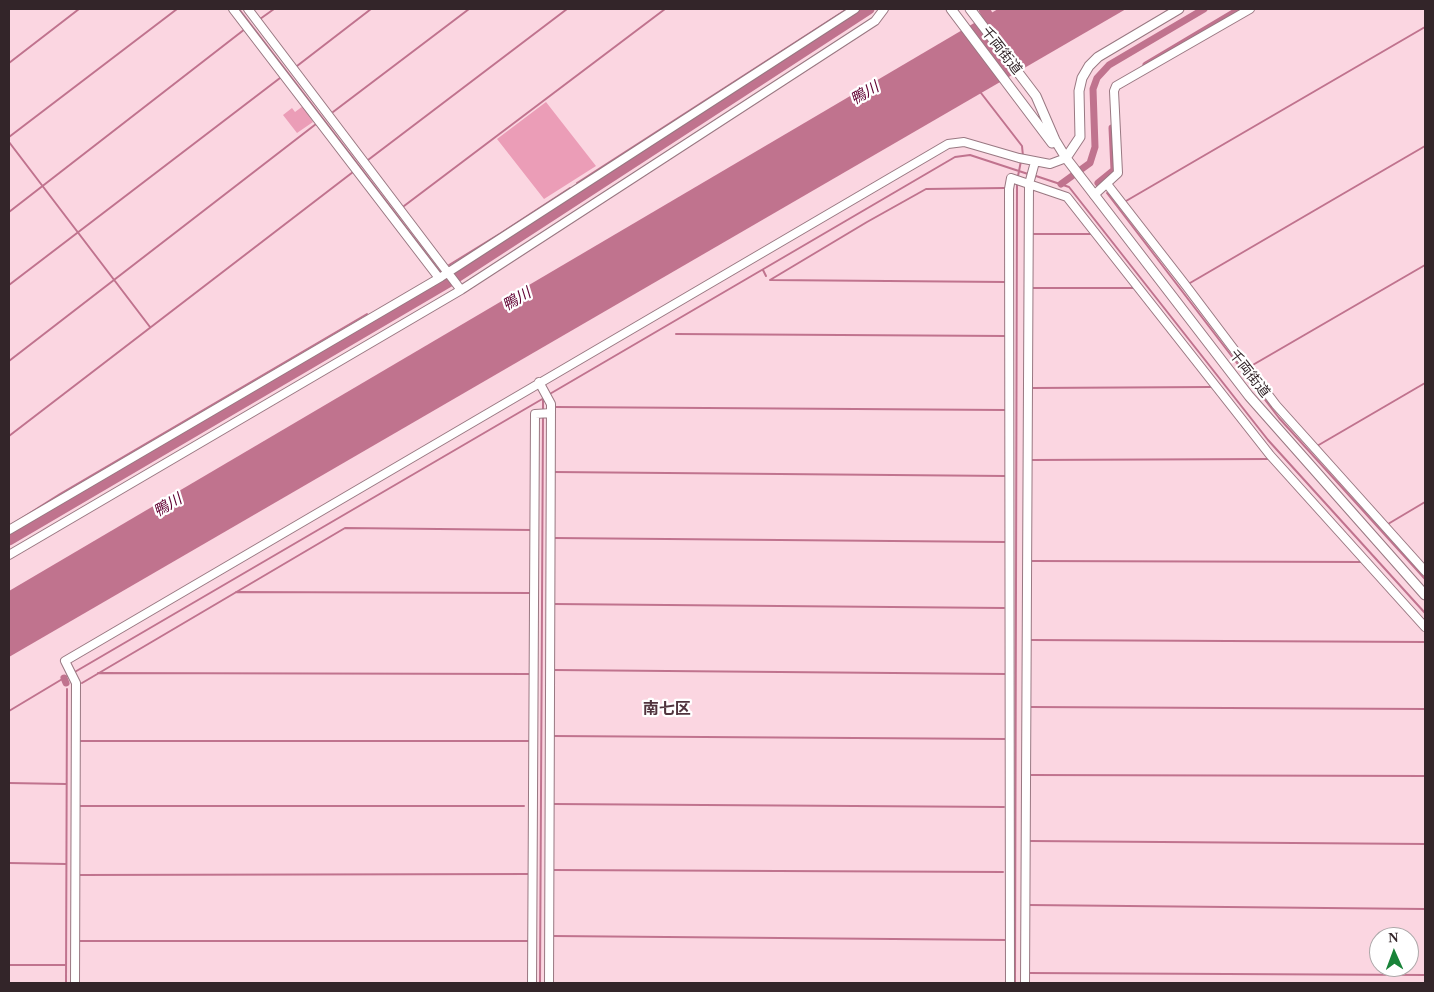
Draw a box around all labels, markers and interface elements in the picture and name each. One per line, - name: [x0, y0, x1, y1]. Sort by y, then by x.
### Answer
- street label: 千両街道: [977, 24, 1025, 78]
- water label: 鴨川: [848, 79, 882, 109]
- water label: 鴨川: [500, 285, 534, 315]
- street label: 千両街道: [1225, 347, 1273, 401]
- water label: 鴨川: [151, 491, 185, 521]
- district label: 南七区: [643, 700, 691, 720]
- north arrow: [1369, 927, 1419, 977]
- text: N: [1388, 930, 1399, 945]

